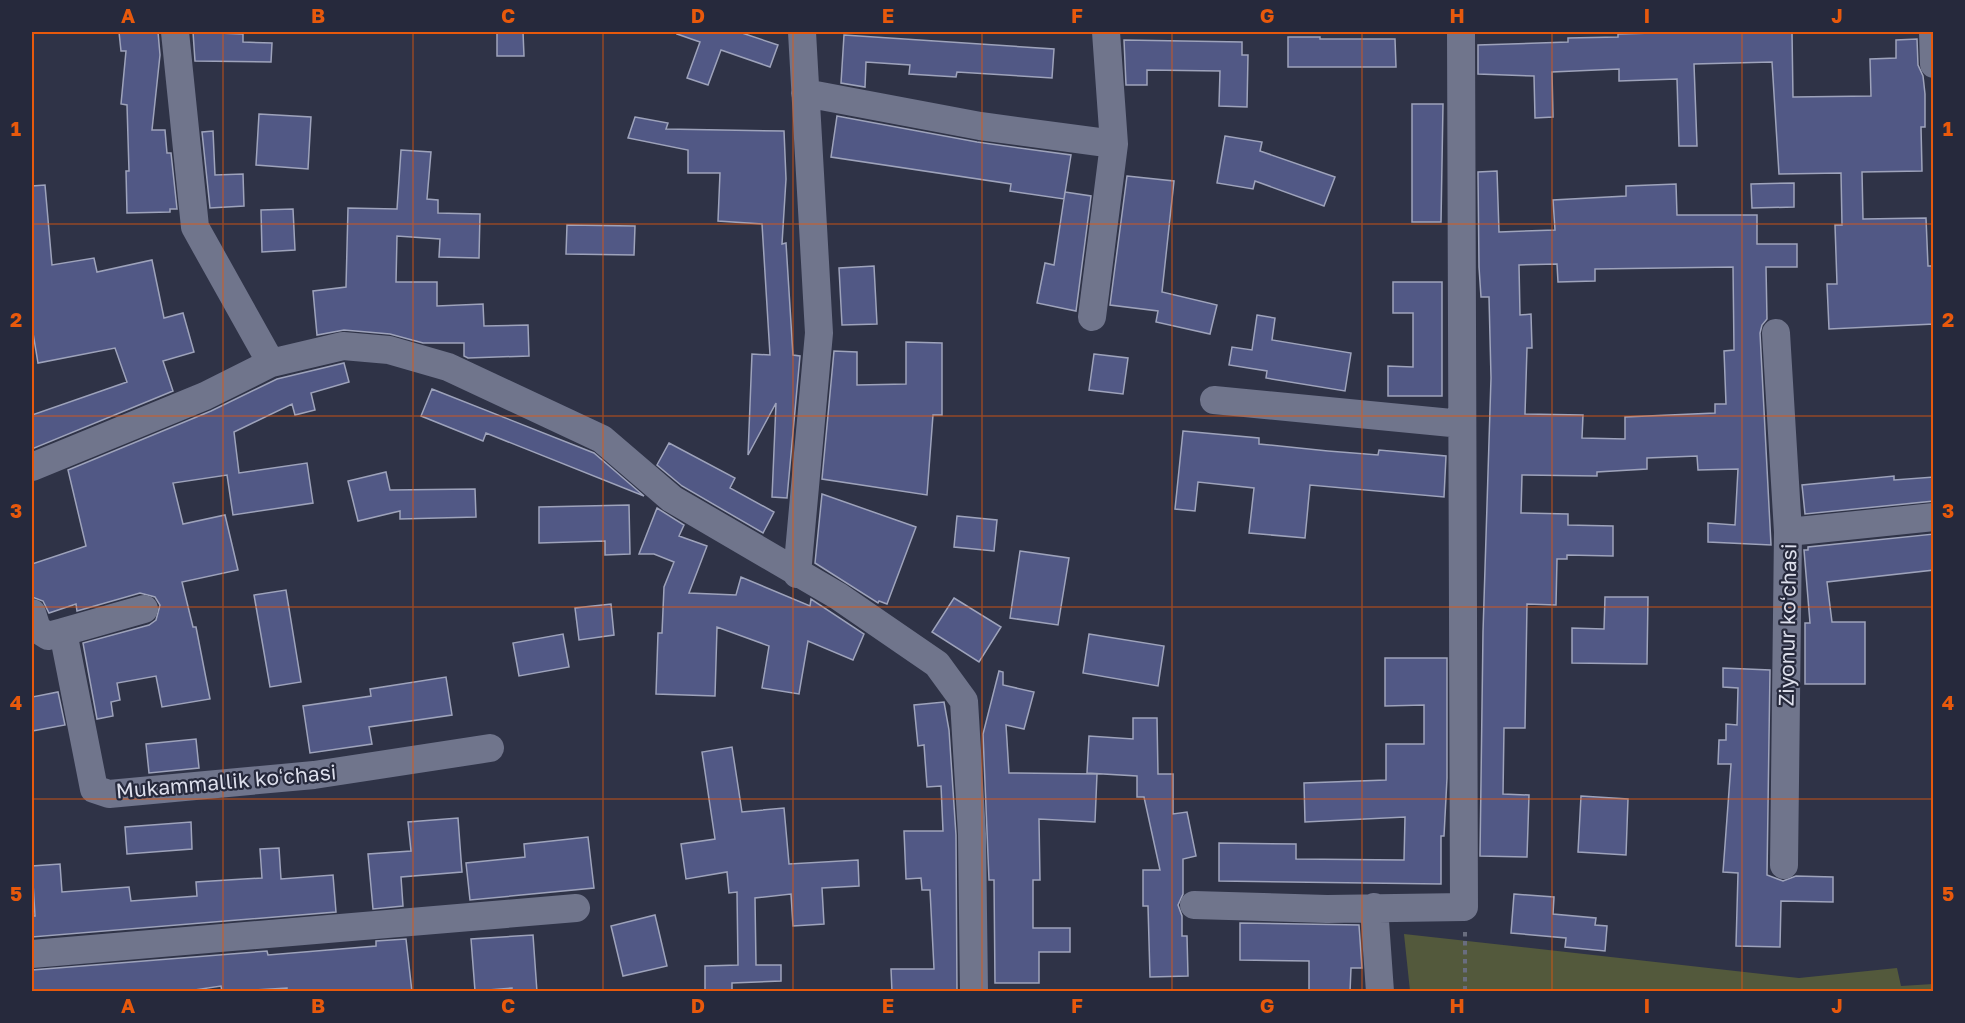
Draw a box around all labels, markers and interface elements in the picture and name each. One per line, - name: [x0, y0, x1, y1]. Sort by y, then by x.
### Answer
- text: A: [121, 3, 135, 27]
- text: B: [311, 3, 325, 27]
- text: C: [501, 3, 515, 27]
- text: D: [691, 3, 705, 27]
- text: E: [882, 3, 894, 27]
- text: F: [1071, 3, 1083, 27]
- text: G: [1260, 3, 1274, 27]
- text: H: [1449, 3, 1465, 27]
- text: I: [1644, 3, 1650, 27]
- text: J: [1831, 3, 1843, 27]
- text: 1: [11, 116, 21, 140]
- text: 1: [1943, 116, 1953, 140]
- text: 2: [10, 307, 22, 331]
- text: 2: [1942, 307, 1954, 331]
- text: 3: [10, 498, 22, 522]
- text: 3: [1942, 498, 1954, 522]
- street label: Ziyonur koʻchasi: [1773, 543, 1801, 707]
- text: 4: [10, 690, 22, 714]
- text: 4: [1942, 690, 1954, 714]
- street label: Mukammallik koʻchasi: [115, 758, 337, 804]
- text: 5: [10, 881, 22, 905]
- text: 5: [1942, 881, 1954, 905]
- text: A: [121, 993, 135, 1017]
- text: B: [311, 993, 325, 1017]
- text: C: [501, 993, 515, 1017]
- text: D: [691, 993, 705, 1017]
- text: E: [882, 993, 894, 1017]
- text: F: [1071, 993, 1083, 1017]
- text: G: [1260, 993, 1274, 1017]
- text: H: [1449, 993, 1465, 1017]
- text: I: [1644, 993, 1650, 1017]
- text: J: [1831, 993, 1843, 1017]

